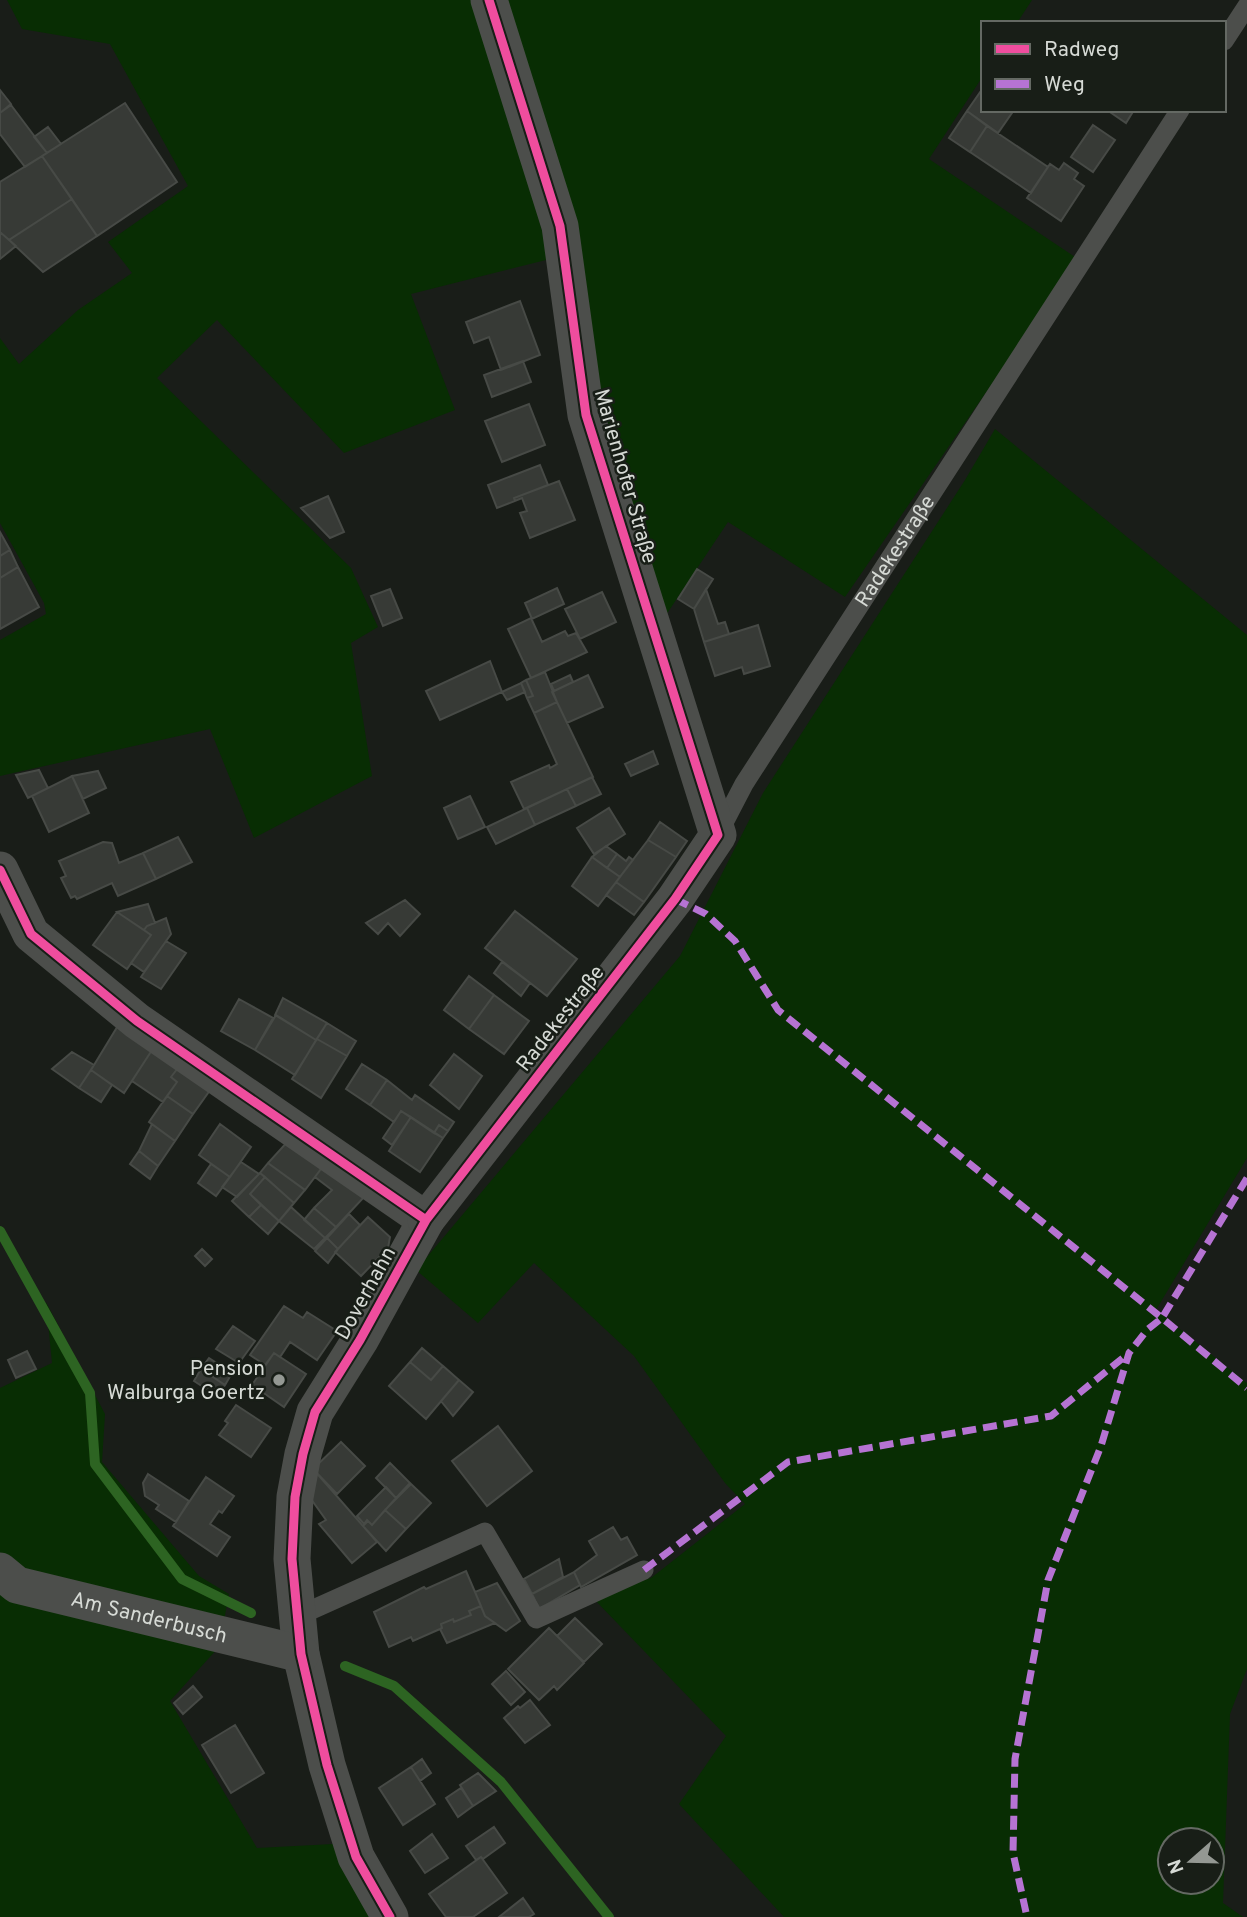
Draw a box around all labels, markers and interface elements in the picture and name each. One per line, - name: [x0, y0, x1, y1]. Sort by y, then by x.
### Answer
- legend: [981, 21, 1226, 112]
- text: Radweg: [1044, 37, 1119, 64]
- text: Weg: [1044, 72, 1085, 99]
- street label: Marienhofer Straße: [587, 386, 662, 567]
- street label: Radekestraße: [850, 490, 942, 613]
- street label: Radekestraße: [511, 960, 611, 1078]
- street label: Doverhahn: [330, 1242, 403, 1345]
- place label: Pension Walburga Goertz: [107, 1356, 265, 1407]
- marker: Pension Walburga Goertz: [271, 1372, 287, 1388]
- street label: Am Sanderbusch: [68, 1587, 230, 1651]
- north arrow: [1156, 1826, 1226, 1896]
- text: N: [1163, 1856, 1191, 1877]

